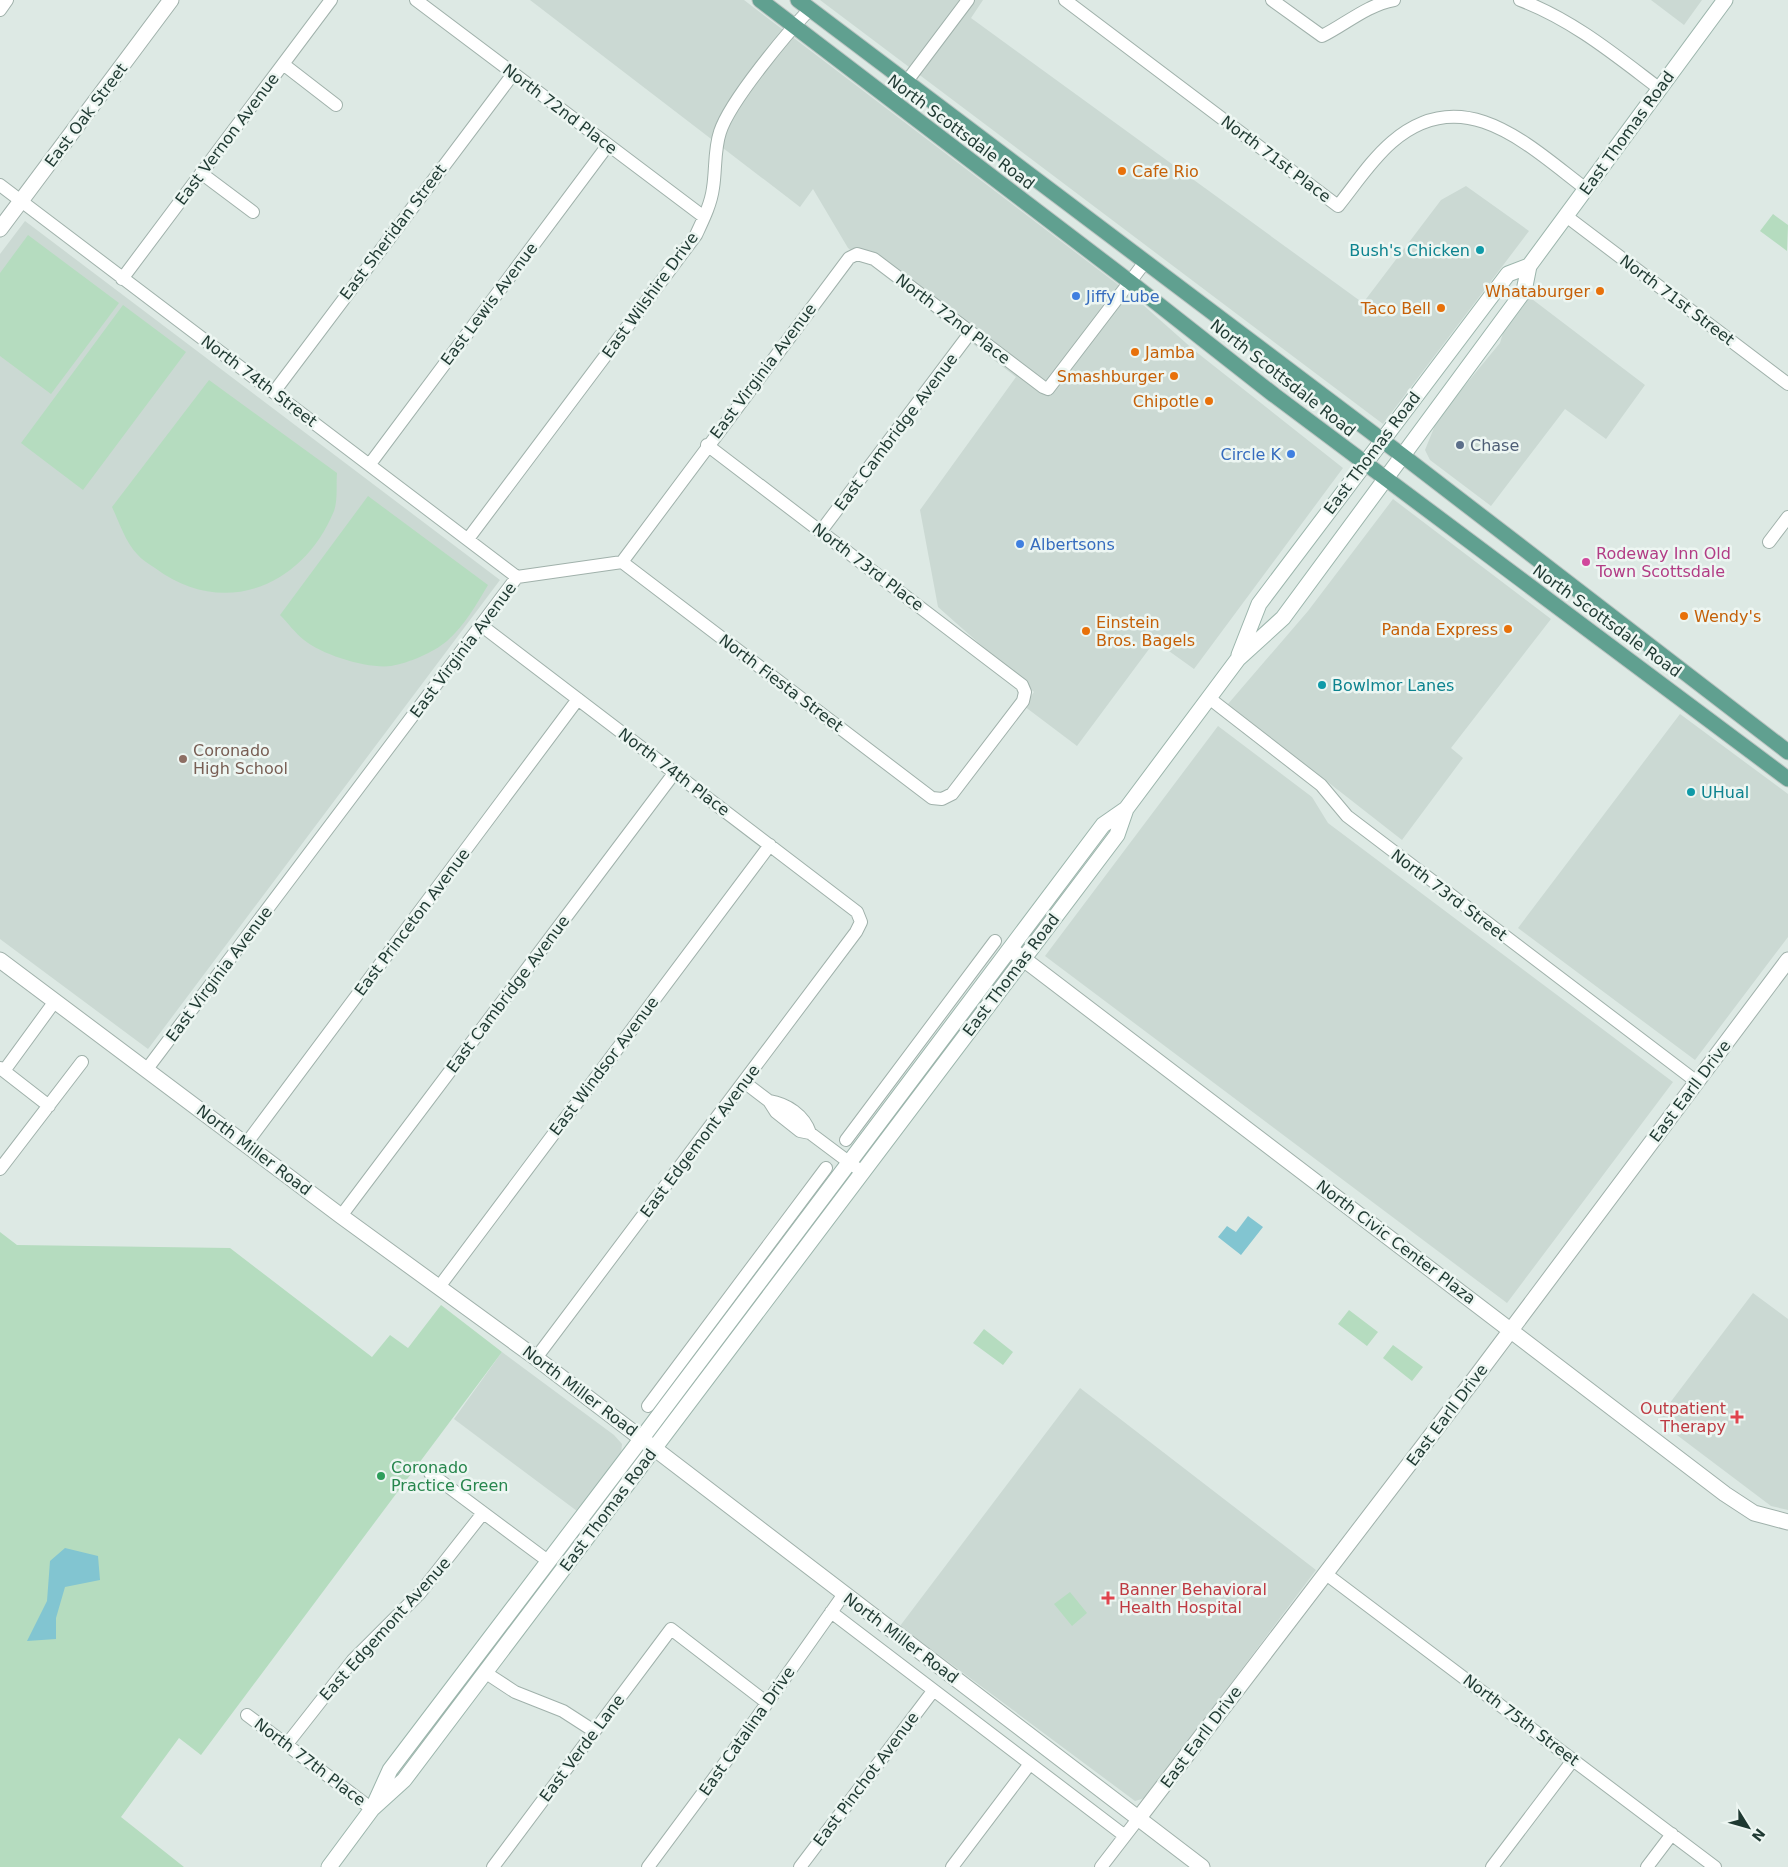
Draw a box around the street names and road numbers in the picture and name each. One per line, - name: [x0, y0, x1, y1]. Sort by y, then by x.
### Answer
- street label: East Oak Street: [41, 59, 131, 171]
- street label: North 72nd Place: [499, 60, 621, 158]
- street label: East Thomas Road: [1576, 67, 1678, 199]
- street label: East Vernon Avenue: [171, 69, 283, 209]
- street label: North Scottsdale Road: [884, 71, 1038, 193]
- street label: North 71st Place: [1217, 112, 1335, 206]
- street label: East Sheridan Street: [336, 161, 450, 303]
- street label: East Wilshire Drive: [598, 228, 702, 362]
- street label: East Lewis Avenue: [437, 239, 541, 369]
- street label: North 71st Street: [1616, 251, 1738, 349]
- street label: North 72nd Place: [892, 270, 1014, 368]
- street label: East Virginia Avenue: [706, 300, 820, 442]
- street label: North Scottsdale Road: [1207, 315, 1359, 441]
- street label: North 74th Street: [197, 331, 321, 431]
- street label: East Cambridge Avenue: [831, 350, 961, 514]
- street label: East Thomas Road: [1320, 388, 1424, 518]
- street label: North 73rd Place: [809, 519, 927, 615]
- street label: North Scottsdale Road: [1529, 561, 1685, 681]
- street label: East Virginia Avenue: [406, 579, 520, 721]
- street label: North Fiesta Street: [715, 630, 847, 736]
- street label: North 74th Place: [615, 724, 733, 820]
- street label: East Princeton Avenue: [350, 845, 474, 999]
- street label: North 73rd Street: [1387, 845, 1511, 945]
- street label: East Virginia Avenue: [162, 903, 276, 1045]
- street label: East Thomas Road: [959, 910, 1063, 1040]
- street label: East Cambridge Avenue: [443, 912, 573, 1076]
- street label: East Windsor Avenue: [546, 993, 662, 1139]
- street label: East Earll Drive: [1645, 1036, 1735, 1146]
- street label: East Edgemont Avenue: [636, 1061, 764, 1221]
- street label: North Miller Road: [193, 1101, 315, 1199]
- street label: North Civic Center Plaza: [1313, 1176, 1479, 1308]
- street label: North Miller Road: [519, 1342, 641, 1440]
- street label: East Earll Drive: [1402, 1360, 1492, 1470]
- street label: East Thomas Road: [556, 1445, 660, 1575]
- street label: East Edgemont Avenue: [316, 1553, 454, 1705]
- street label: North Miller Road: [840, 1589, 962, 1687]
- street label: East Catalina Drive: [695, 1663, 799, 1799]
- street label: North 75th Street: [1459, 1670, 1583, 1770]
- street label: East Earll Drive: [1156, 1682, 1246, 1792]
- street label: East Verde Lane: [536, 1691, 628, 1805]
- street label: East Pinchot Avenue: [809, 1708, 923, 1850]
- street label: North 77th Place: [251, 1714, 369, 1810]

